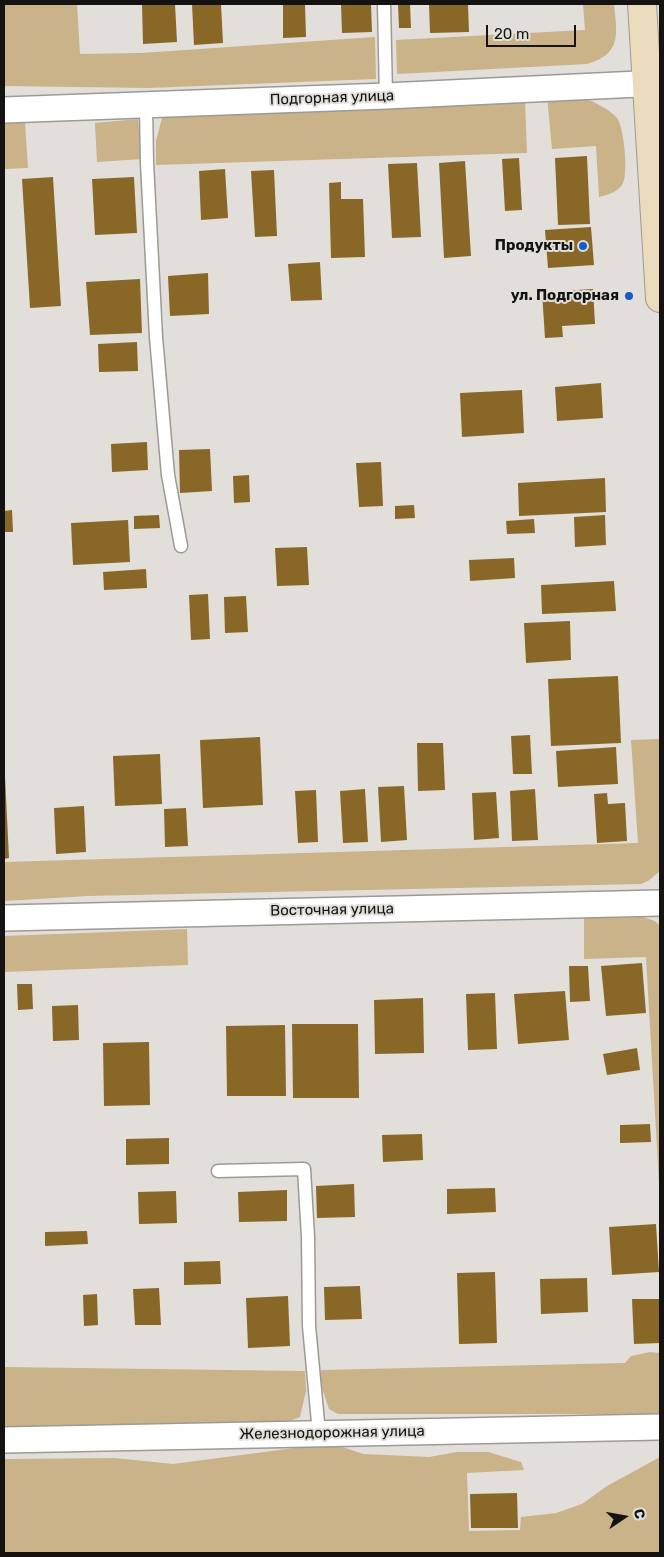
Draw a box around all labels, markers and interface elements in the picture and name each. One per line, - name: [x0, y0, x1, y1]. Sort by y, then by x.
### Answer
- scale bar: [489, 15, 579, 47]
- text: 20 m: [494, 25, 529, 43]
- street label: Подгорная улица: [269, 87, 395, 109]
- place label: Продукты: [495, 237, 573, 255]
- marker: Продукты: [577, 240, 589, 252]
- place label: ул. Подгорная: [511, 287, 619, 305]
- marker: ул. Подгорная: [623, 290, 635, 302]
- street label: Восточная улица: [270, 900, 394, 920]
- street label: Железнодорожная улица: [239, 1422, 425, 1444]
- north arrow: [599, 1492, 649, 1542]
- text: С: [630, 1507, 648, 1520]

